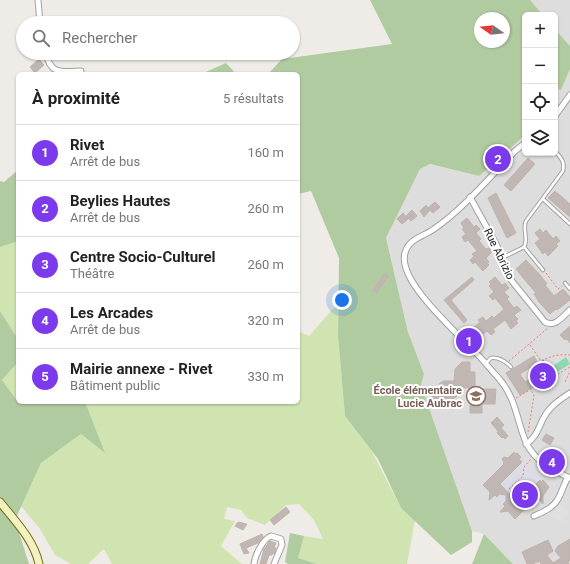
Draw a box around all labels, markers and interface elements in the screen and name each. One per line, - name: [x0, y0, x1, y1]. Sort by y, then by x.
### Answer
- north arrow: [474, 12, 510, 48]
- map controls: [522, 12, 558, 156]
- button: +: [522, 12, 558, 48]
- search box: [16, 16, 300, 60]
- icon: search: [30, 27, 52, 49]
- text: Rechercher: [62, 29, 137, 47]
- button: −: [522, 48, 558, 84]
- button: locate: [522, 84, 558, 120]
- text: À proximité: [32, 88, 120, 108]
- text: 5 résultats: [223, 91, 284, 106]
- button: layers: [522, 120, 558, 156]
- text: Rivet: [70, 136, 104, 154]
- pin: 2: [485, 144, 511, 174]
- text: 1: [41, 145, 49, 160]
- text: 160 m: [247, 145, 284, 160]
- text: Arrêt de bus: [70, 154, 140, 169]
- text: Beylies Hautes: [70, 192, 171, 210]
- text: 2: [41, 201, 49, 216]
- text: 260 m: [247, 201, 284, 216]
- text: Arrêt de bus: [70, 210, 140, 225]
- street label: Rue Abrizio: [481, 226, 517, 282]
- text: Centre Socio-Culturel: [70, 248, 216, 266]
- text: 3: [41, 257, 49, 272]
- text: 260 m: [247, 257, 284, 272]
- text: Théâtre: [70, 266, 114, 281]
- your location: [332, 290, 352, 310]
- text: Les Arcades: [70, 304, 153, 322]
- text: 4: [41, 313, 49, 328]
- text: 320 m: [247, 313, 284, 328]
- text: Arrêt de bus: [70, 322, 140, 337]
- pin: 1: [456, 326, 482, 356]
- text: Mairie annexe - Rivet: [70, 360, 213, 378]
- pin: 3: [530, 361, 556, 391]
- text: 5: [41, 369, 49, 384]
- text: 330 m: [247, 369, 284, 384]
- text: Bâtiment public: [70, 378, 160, 393]
- place label: École élémentaire Lucie Aubrac: [374, 384, 462, 410]
- school or university icon: École élémentaire Lucie Aubrac: [465, 385, 487, 407]
- pin: 4: [539, 447, 565, 477]
- pin: 5: [512, 480, 538, 510]

